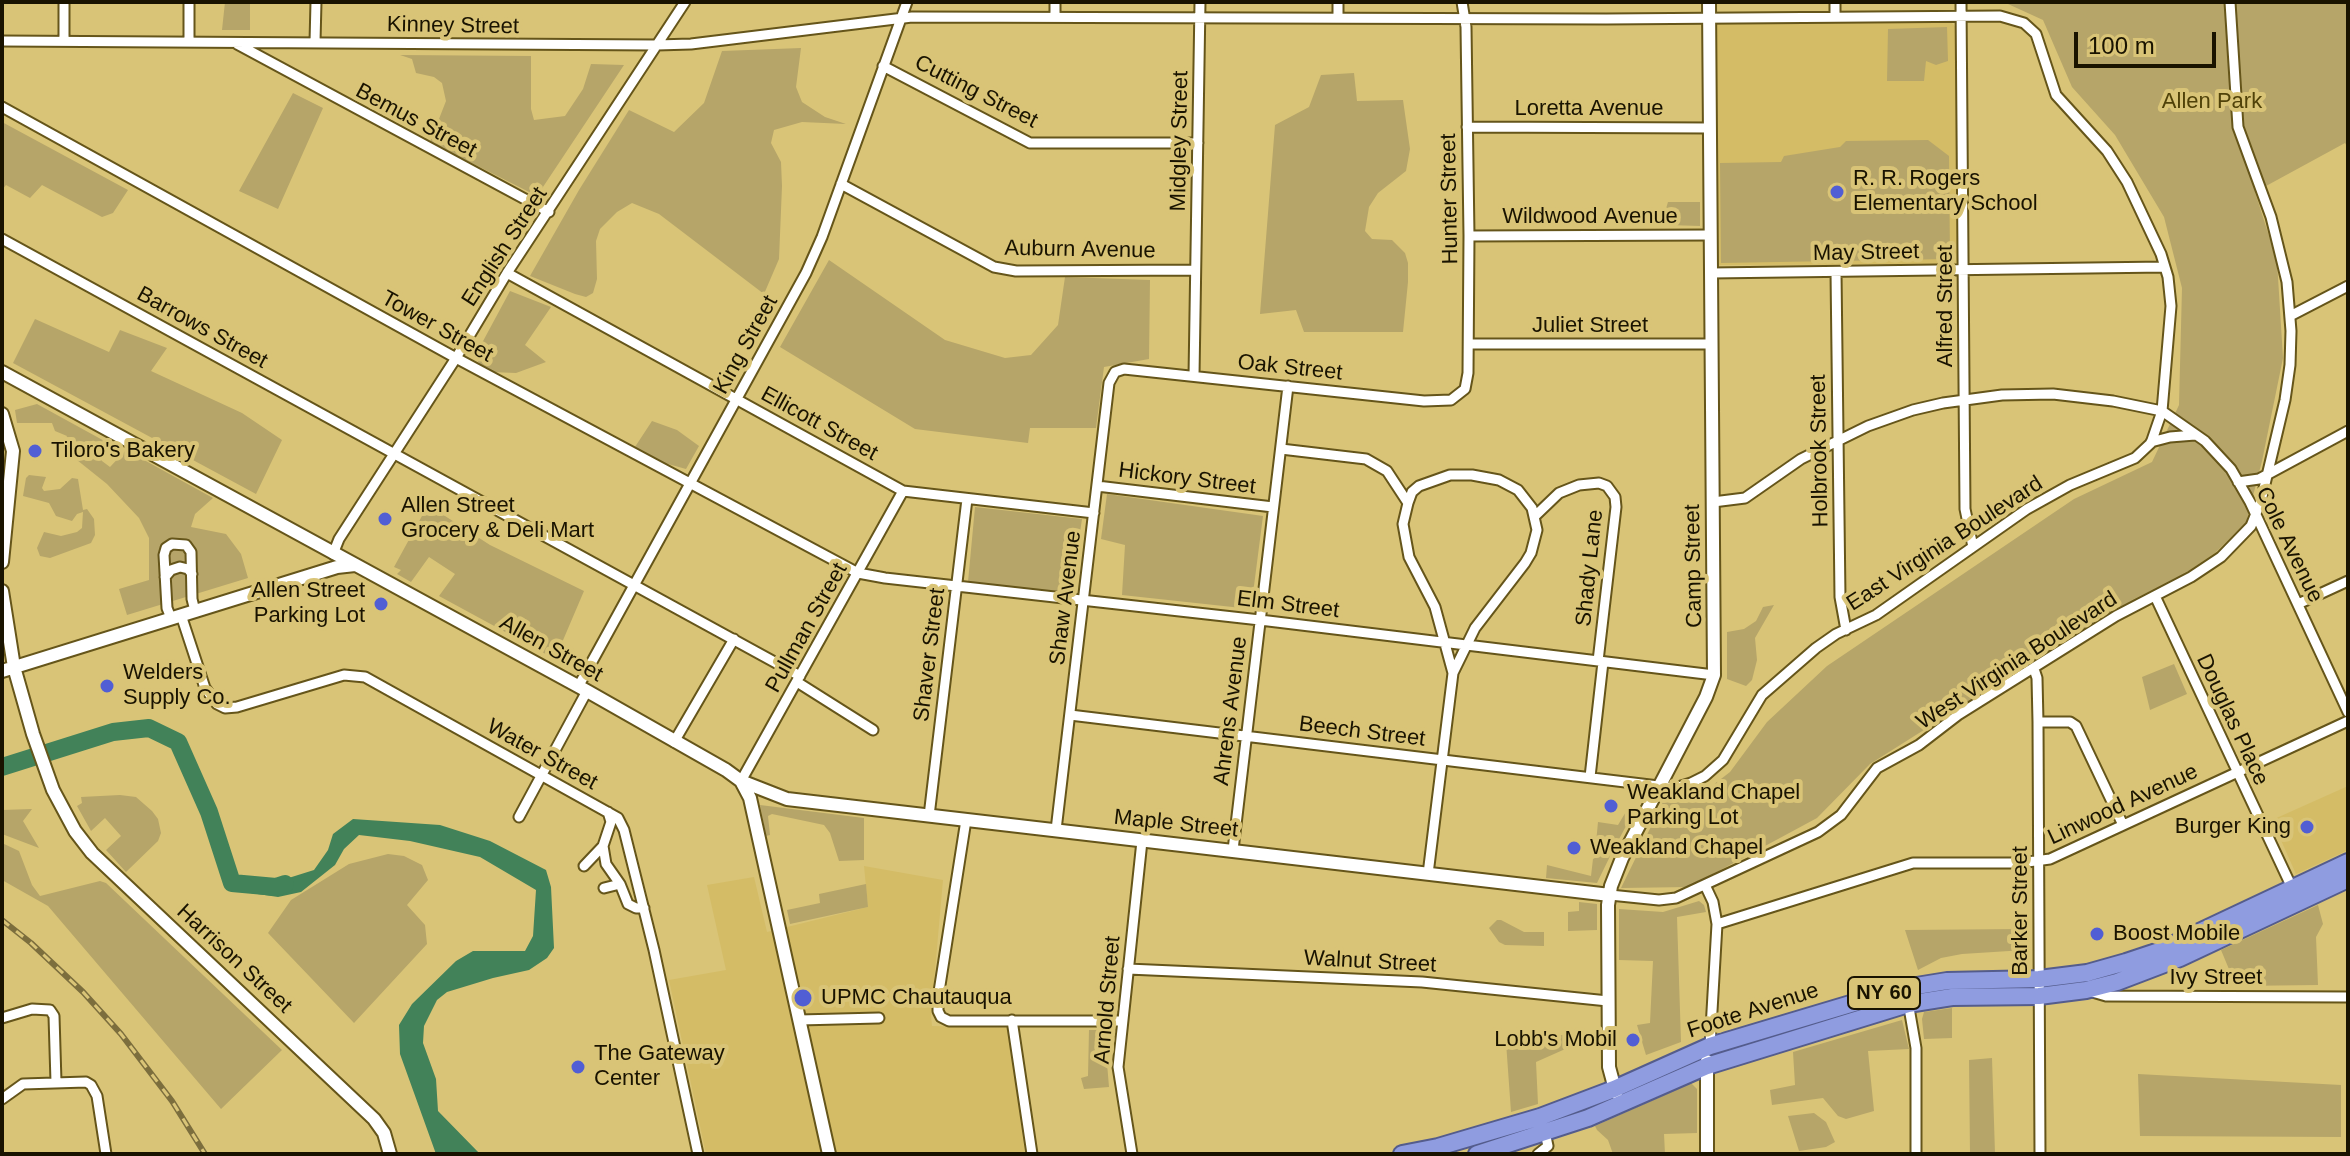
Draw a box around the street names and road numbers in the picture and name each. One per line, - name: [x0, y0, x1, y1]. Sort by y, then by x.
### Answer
- street label: Kinney Street: [387, 12, 519, 40]
- street label: Cutting Street: [910, 50, 1042, 134]
- street label: Midgley Street: [1166, 70, 1194, 212]
- street label: Bemus Street: [351, 78, 481, 164]
- street label: Loretta Avenue: [1515, 96, 1663, 122]
- street label: Hunter Street: [1436, 133, 1464, 265]
- street label: English Street: [457, 182, 553, 312]
- street label: Wildwood Avenue: [1502, 204, 1678, 230]
- street label: Auburn Avenue: [1004, 235, 1156, 265]
- street label: May Street: [1813, 239, 1919, 267]
- street label: Alfred Street: [1933, 245, 1959, 367]
- street label: Barrows Street: [132, 281, 272, 375]
- street label: Tower Street: [377, 286, 497, 368]
- street label: King Street: [708, 291, 784, 399]
- street label: Juliet Street: [1532, 313, 1648, 339]
- street label: Oak Street: [1236, 349, 1344, 387]
- street label: Holbrook Street: [1805, 374, 1835, 528]
- street label: Ellicott Street: [756, 381, 882, 467]
- street label: Hickory Street: [1117, 457, 1257, 501]
- street label: East Virginia Boulevard: [1842, 471, 2048, 617]
- street label: Cole Avenue: [2250, 483, 2328, 607]
- street label: Camp Street: [1680, 504, 1708, 628]
- street label: Shady Lane: [1571, 508, 1609, 628]
- street label: Shaw Avenue: [1045, 529, 1087, 667]
- street label: Pullman Street: [760, 559, 854, 697]
- street label: Elm Street: [1235, 586, 1341, 624]
- street label: West Virginia Boulevard: [1912, 586, 2122, 736]
- street label: Shaver Street: [909, 587, 951, 723]
- street label: Allen Street: [495, 610, 607, 688]
- street label: Ahrens Avenue: [1209, 635, 1253, 787]
- street label: Douglas Place: [2190, 650, 2274, 790]
- street label: Beech Street: [1297, 711, 1427, 753]
- street label: Water Street: [482, 714, 602, 796]
- street label: Linwood Avenue: [2044, 759, 2202, 851]
- street label: Maple Street: [1113, 804, 1239, 844]
- street label: Barker Street: [2008, 846, 2034, 976]
- street label: Harrison Street: [171, 899, 297, 1019]
- street label: Arnold Street: [1089, 935, 1127, 1065]
- street label: Walnut Street: [1303, 945, 1437, 979]
- street label: Ivy Street: [2170, 965, 2262, 991]
- street label: Foote Avenue: [1684, 977, 1822, 1045]
- road number: NY 60: [1848, 977, 1920, 1009]

